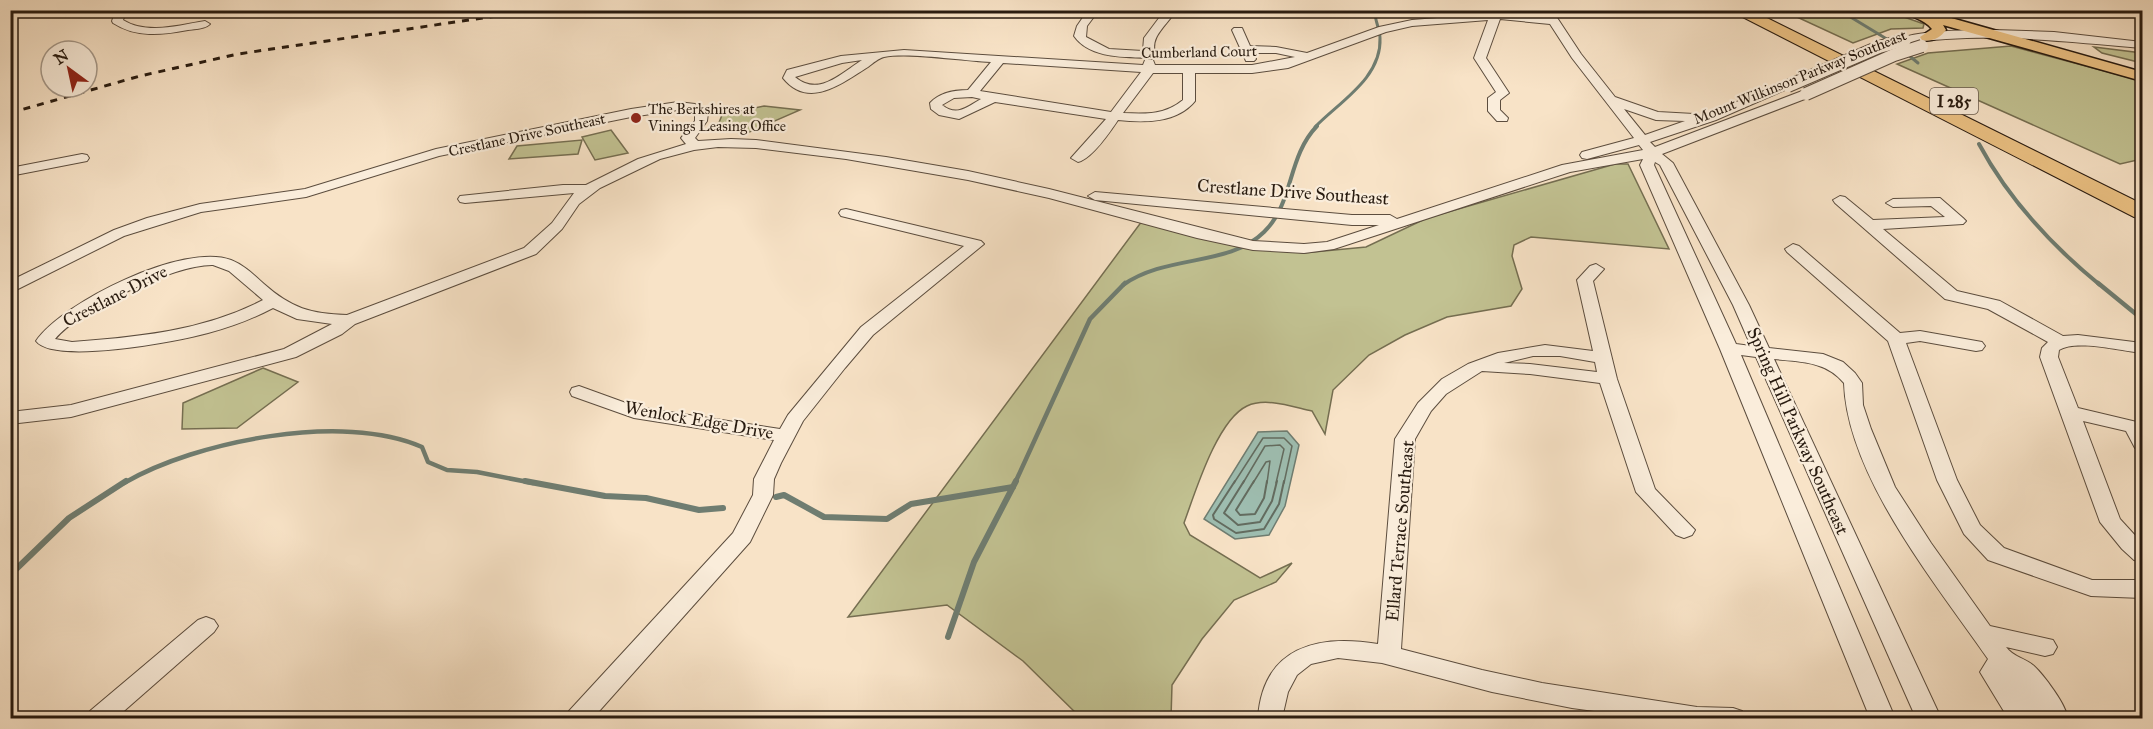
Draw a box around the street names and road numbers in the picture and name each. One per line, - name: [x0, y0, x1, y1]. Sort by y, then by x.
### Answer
- street label: Mount Wilkinson Parkway Southeast: [1691, 26, 1910, 128]
- street label: Cumberland Court: [1141, 42, 1258, 62]
- road number: I 285: [1930, 88, 1978, 114]
- street label: Crestlane Drive Southeast: [447, 109, 608, 160]
- street label: Crestlane Drive Southeast: [1197, 174, 1390, 210]
- street label: Crestlane Drive: [59, 260, 171, 332]
- street label: Spring Hill Parkway Southeast: [1741, 324, 1854, 539]
- street label: Wenlock Edge Drive: [623, 396, 775, 445]
- street label: Ellard Terrace Southeast: [1381, 439, 1419, 623]

